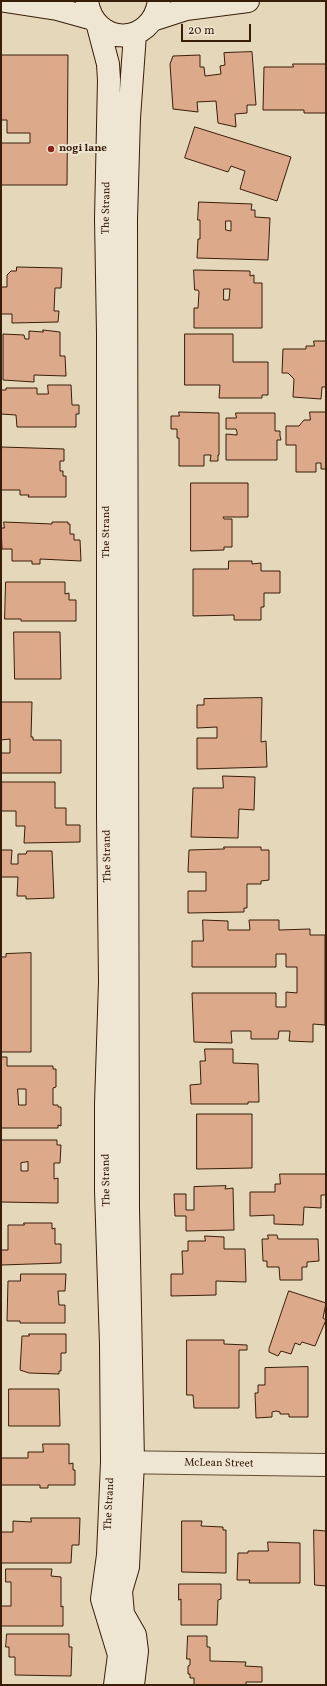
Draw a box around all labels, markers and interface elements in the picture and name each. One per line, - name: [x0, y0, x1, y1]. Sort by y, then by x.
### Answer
- scale bar: [183, 16, 253, 42]
- text: 20 m: [188, 23, 215, 39]
- place label: nogi lane: [59, 142, 107, 156]
- marker: nogi lane: [46, 144, 56, 154]
- street label: The Strand: [100, 181, 114, 235]
- street label: The Strand: [100, 506, 114, 558]
- street label: The Strand: [101, 829, 115, 883]
- street label: The Strand: [100, 1153, 114, 1207]
- street label: McLean Street: [184, 1457, 254, 1471]
- street label: The Strand: [102, 1477, 118, 1531]

